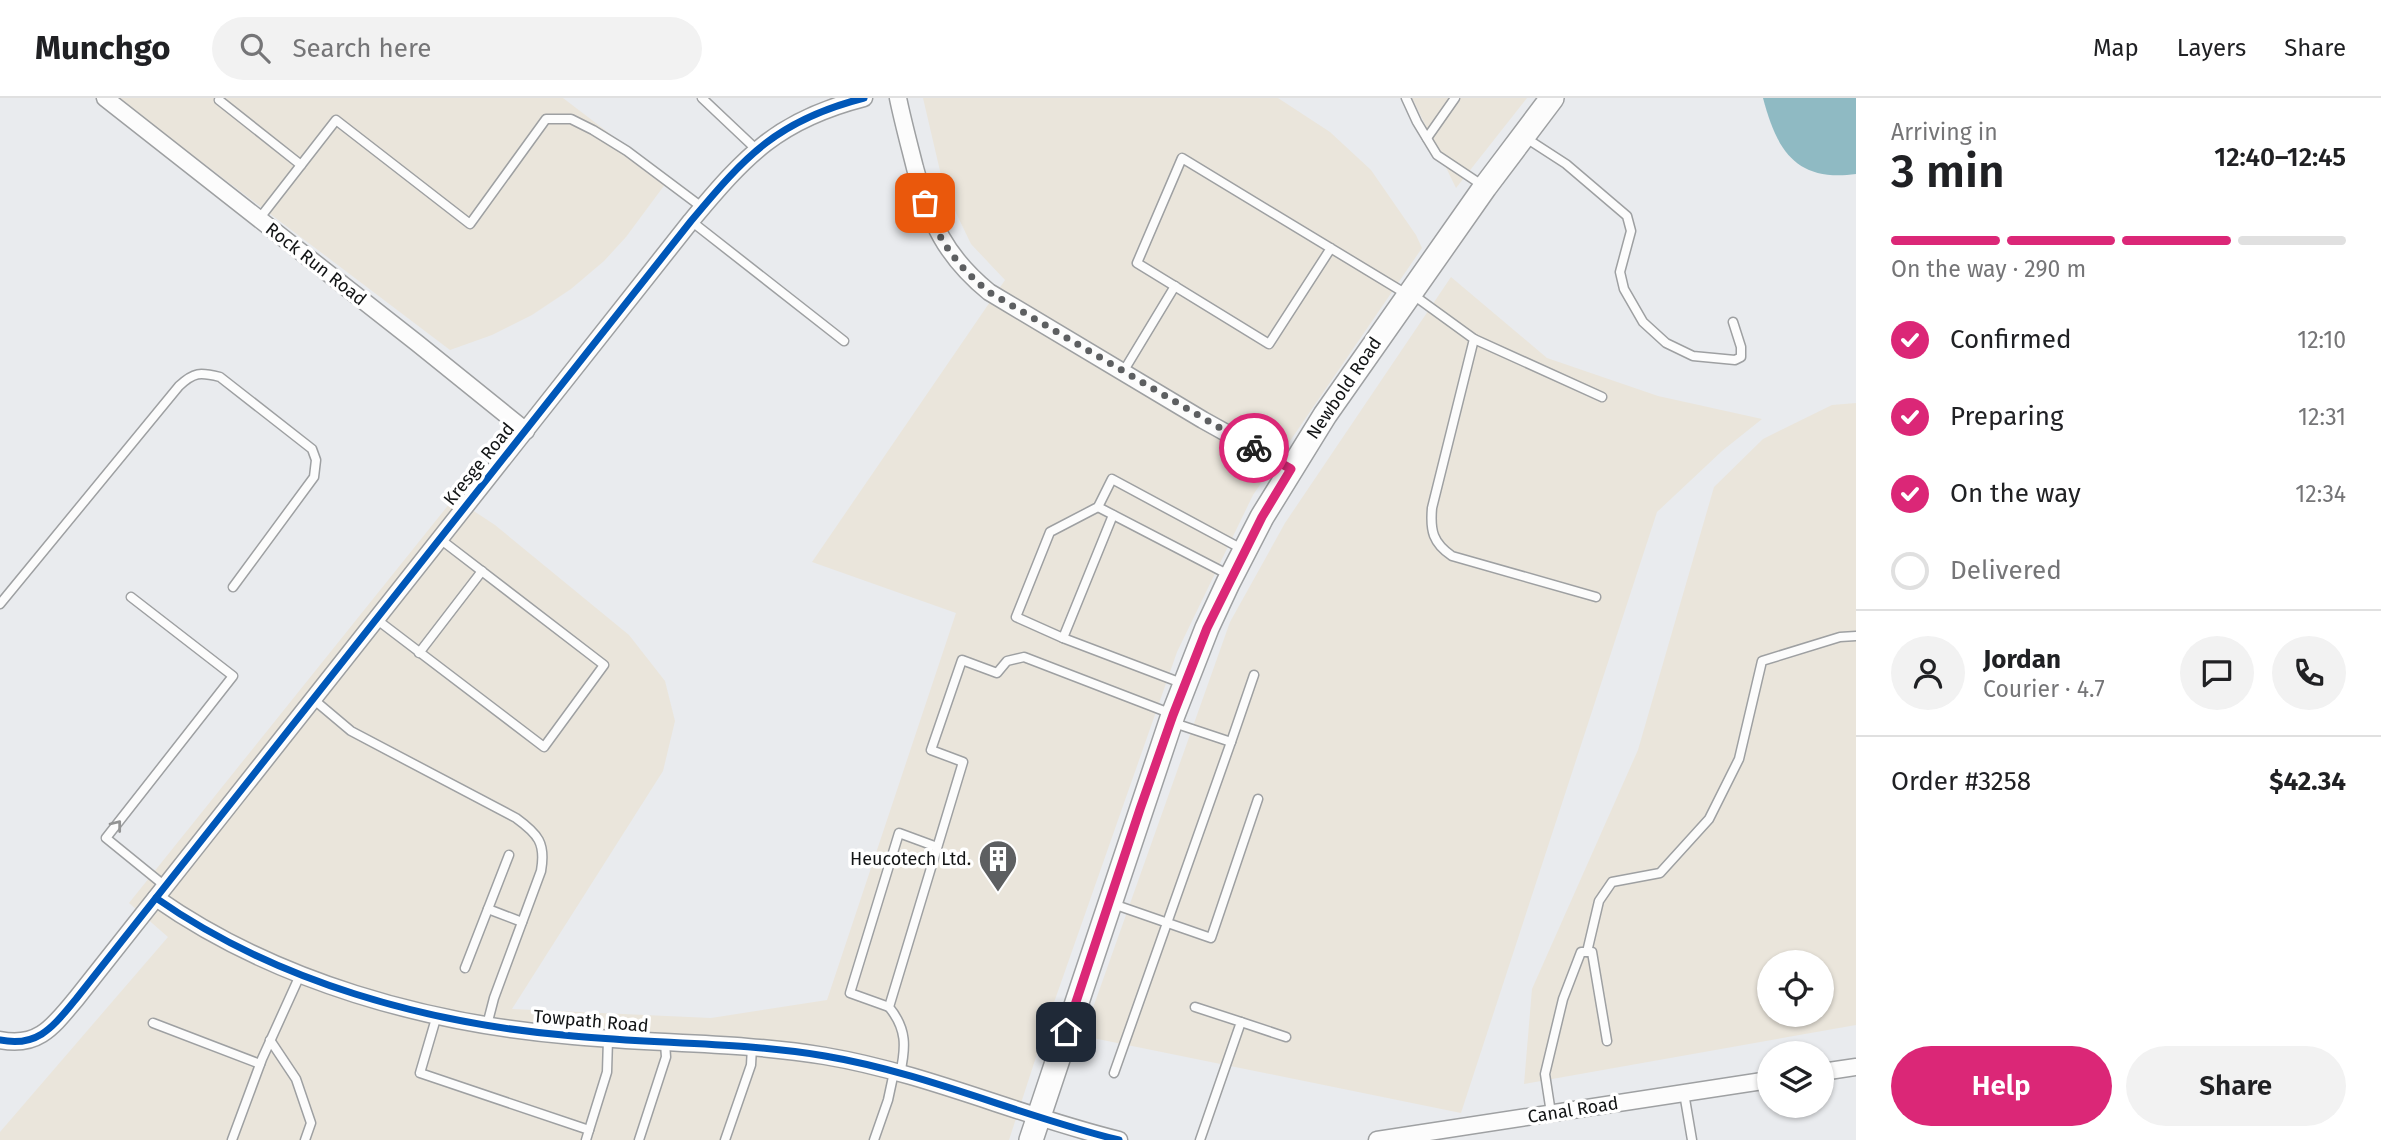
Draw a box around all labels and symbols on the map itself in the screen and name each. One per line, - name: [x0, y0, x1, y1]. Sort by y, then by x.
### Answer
- pin: [895, 173, 955, 233]
- street label: Rock Run Road: [261, 218, 371, 310]
- street label: Newbold Road: [1302, 333, 1386, 443]
- courier: [1219, 413, 1289, 483]
- street label: Kresge Road: [439, 418, 519, 510]
- one-way arrow: [108, 820, 121, 833]
- building icon: Heucotech Ltd.: [977, 838, 1019, 893]
- place label: Heucotech Ltd.: [850, 848, 971, 870]
- pin: [1036, 1002, 1096, 1062]
- street label: Towpath Road: [533, 1005, 649, 1037]
- street label: Canal Road: [1526, 1092, 1620, 1128]

